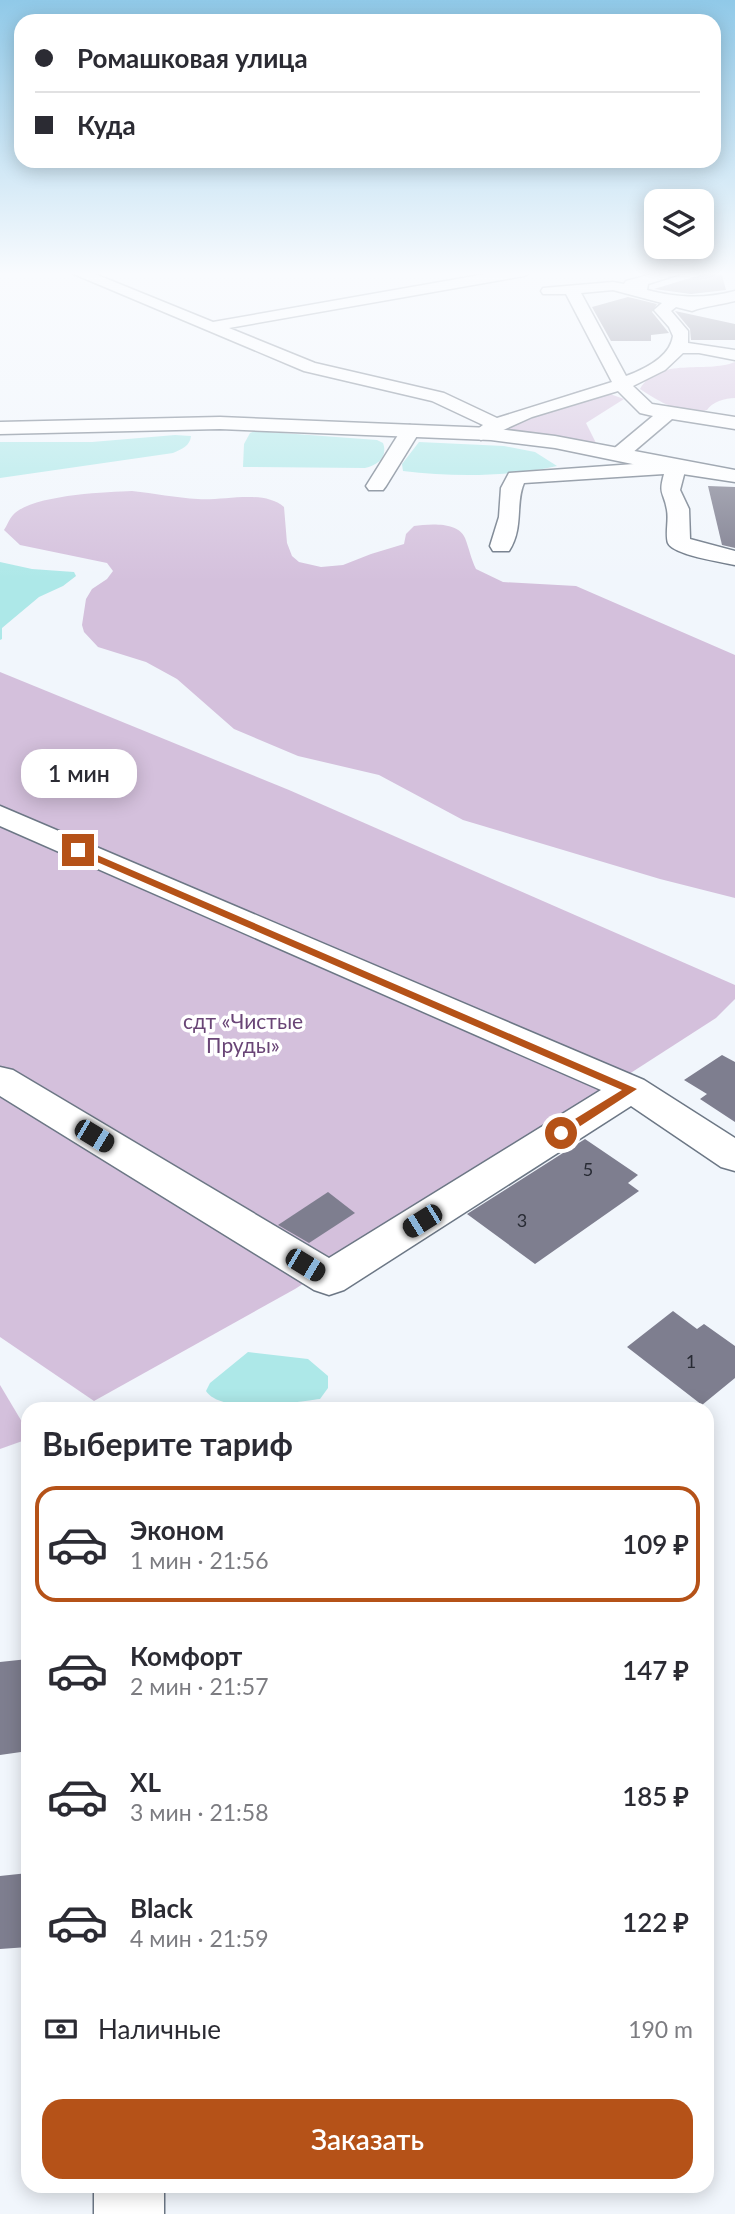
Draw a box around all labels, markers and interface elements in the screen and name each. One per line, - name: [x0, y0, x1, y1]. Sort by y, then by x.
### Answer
- text: Ромашковая улица: [77, 42, 308, 74]
- text: Куда: [77, 109, 136, 141]
- map controls: [644, 189, 714, 259]
- button: layers: [644, 189, 714, 259]
- callout: 1 мин: [20, 748, 136, 798]
- text: 1 мин: [48, 759, 110, 787]
- route end: [62, 834, 94, 866]
- park label: сдт «Чистые Пруды»: [183, 1008, 303, 1057]
- car: [71, 1116, 118, 1156]
- route start: [545, 1117, 577, 1149]
- house number: 5: [583, 1158, 593, 1180]
- car: [399, 1201, 446, 1241]
- house number: 3: [517, 1209, 527, 1231]
- car: [282, 1245, 329, 1285]
- house number: 1: [686, 1350, 696, 1372]
- text: Выберите тариф: [42, 1424, 293, 1463]
- icon: car: [46, 1513, 109, 1576]
- text: Эконом: [130, 1514, 224, 1546]
- text: 109 ₽: [622, 1528, 689, 1560]
- text: 1 мин · 21:56: [130, 1546, 269, 1574]
- icon: car: [46, 1639, 109, 1702]
- text: Комфорт: [130, 1640, 242, 1672]
- text: 147 ₽: [622, 1654, 689, 1686]
- text: 2 мин · 21:57: [130, 1672, 269, 1700]
- icon: car: [46, 1765, 109, 1828]
- text: XL: [130, 1766, 161, 1798]
- text: 185 ₽: [622, 1780, 689, 1812]
- text: 3 мин · 21:58: [130, 1798, 269, 1826]
- icon: car: [46, 1891, 109, 1954]
- text: Black: [130, 1892, 193, 1924]
- text: 122 ₽: [622, 1906, 689, 1938]
- text: 4 мин · 21:59: [130, 1924, 269, 1952]
- icon: cash: [42, 2010, 80, 2048]
- text: Наличные: [98, 2013, 221, 2045]
- text: 190 m: [628, 2015, 693, 2043]
- button: Заказать: [42, 2099, 693, 2179]

